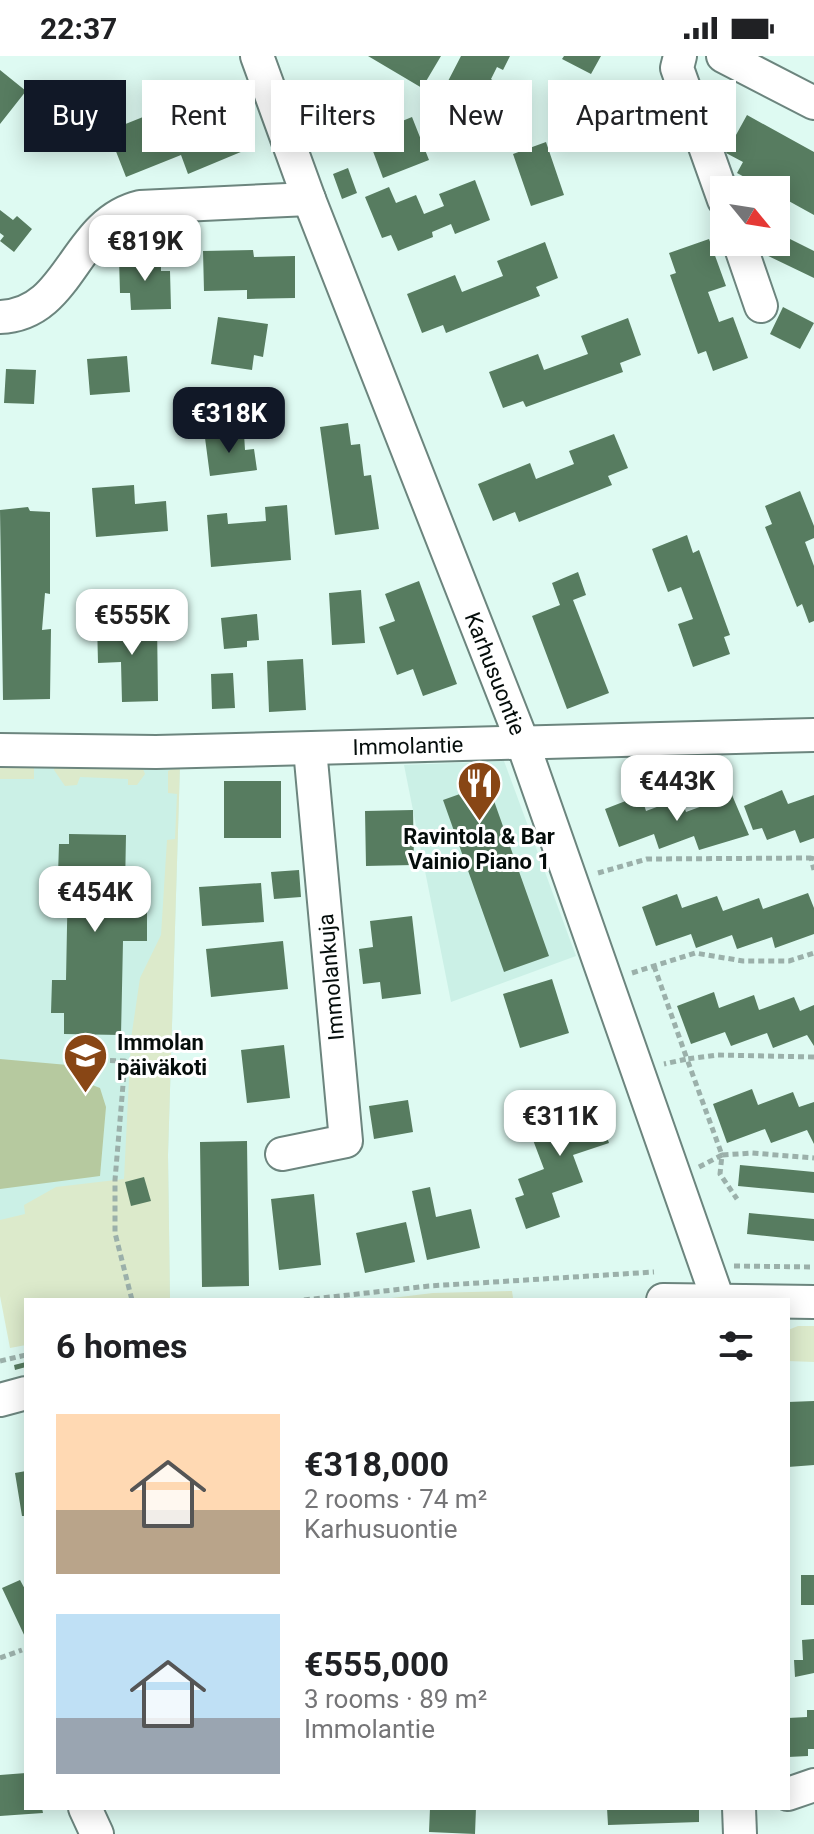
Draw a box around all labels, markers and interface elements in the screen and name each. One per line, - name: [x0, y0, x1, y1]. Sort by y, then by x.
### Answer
- text: 22:37: [40, 11, 117, 46]
- chip: Buy: [24, 80, 126, 152]
- chip: Rent: [142, 80, 255, 152]
- chip: Filters: [271, 80, 404, 152]
- chip: New: [420, 80, 532, 152]
- chip: Apartment: [548, 80, 736, 152]
- north arrow: [710, 176, 790, 256]
- map controls: [710, 176, 790, 256]
- pin: €819K: [89, 215, 201, 283]
- text: €819K: [107, 226, 183, 256]
- pin: €318K: [173, 387, 285, 455]
- text: €318K: [191, 398, 267, 428]
- pin: €555K: [76, 589, 188, 657]
- text: €555K: [94, 600, 170, 630]
- street label: Karhusuontie: [460, 608, 531, 739]
- street label: Immolantie: [352, 732, 464, 759]
- pin: €443K: [621, 755, 733, 823]
- restaurant icon: Ravintola & Bar Vainio Piano 1: [455, 759, 503, 822]
- text: €443K: [639, 766, 715, 796]
- place label: Ravintola & Bar Vainio Piano 1: [403, 824, 555, 874]
- pin: €454K: [39, 866, 151, 934]
- text: €454K: [57, 877, 133, 907]
- street label: Immolankuja: [313, 913, 349, 1041]
- place label: Immolan päiväkoti: [117, 1030, 207, 1080]
- school or university icon: Immolan päiväkoti: [62, 1031, 110, 1094]
- pin: €311K: [504, 1090, 616, 1158]
- text: €311K: [522, 1101, 598, 1131]
- icon: filters: [714, 1324, 758, 1368]
- text: 6 homes: [56, 1326, 187, 1366]
- text: €318,000: [304, 1444, 449, 1484]
- icon: home: [120, 1446, 216, 1542]
- text: 2 rooms · 74 m²: [304, 1484, 487, 1514]
- text: Karhusuontie: [304, 1514, 457, 1544]
- text: €555,000: [304, 1644, 449, 1684]
- icon: home: [120, 1646, 216, 1742]
- text: 3 rooms · 89 m²: [304, 1684, 487, 1714]
- text: Immolantie: [304, 1714, 435, 1744]

